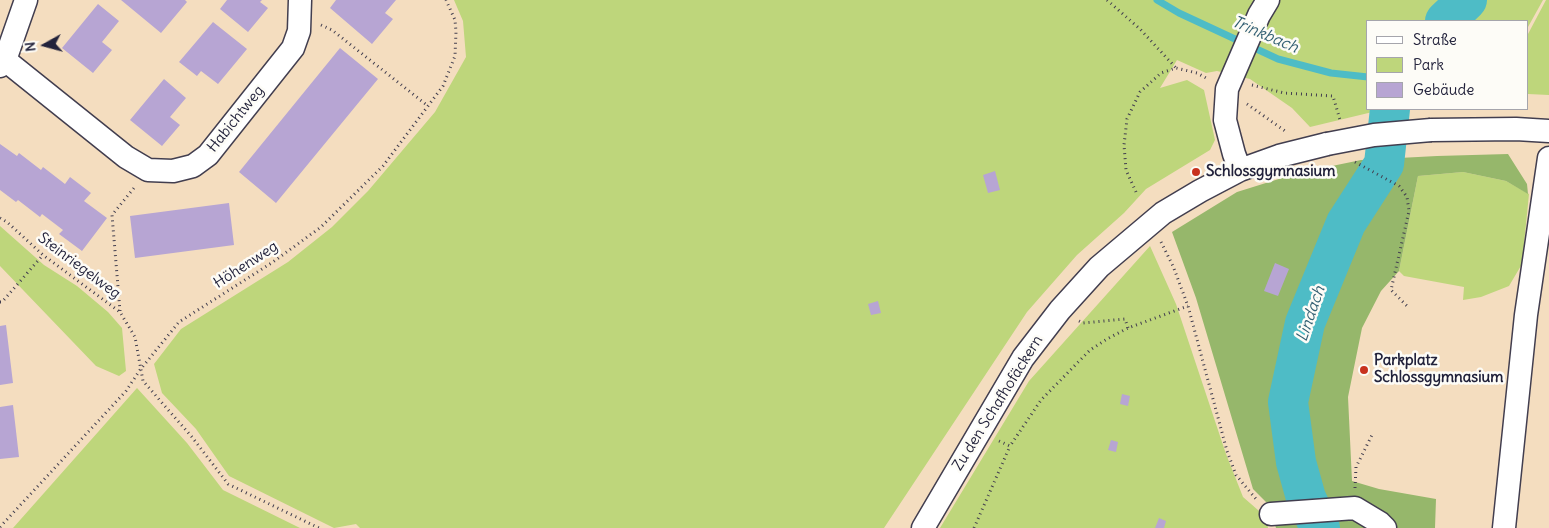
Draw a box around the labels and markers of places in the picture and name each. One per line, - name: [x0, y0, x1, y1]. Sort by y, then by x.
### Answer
- place label: Schlossgymnasium: [1206, 163, 1335, 181]
- marker: Schlossgymnasium: [1190, 166, 1202, 178]
- place label: Parkplatz Schlossgymnasium: [1374, 352, 1503, 387]
- marker: Parkplatz Schlossgymnasium: [1358, 364, 1370, 376]

